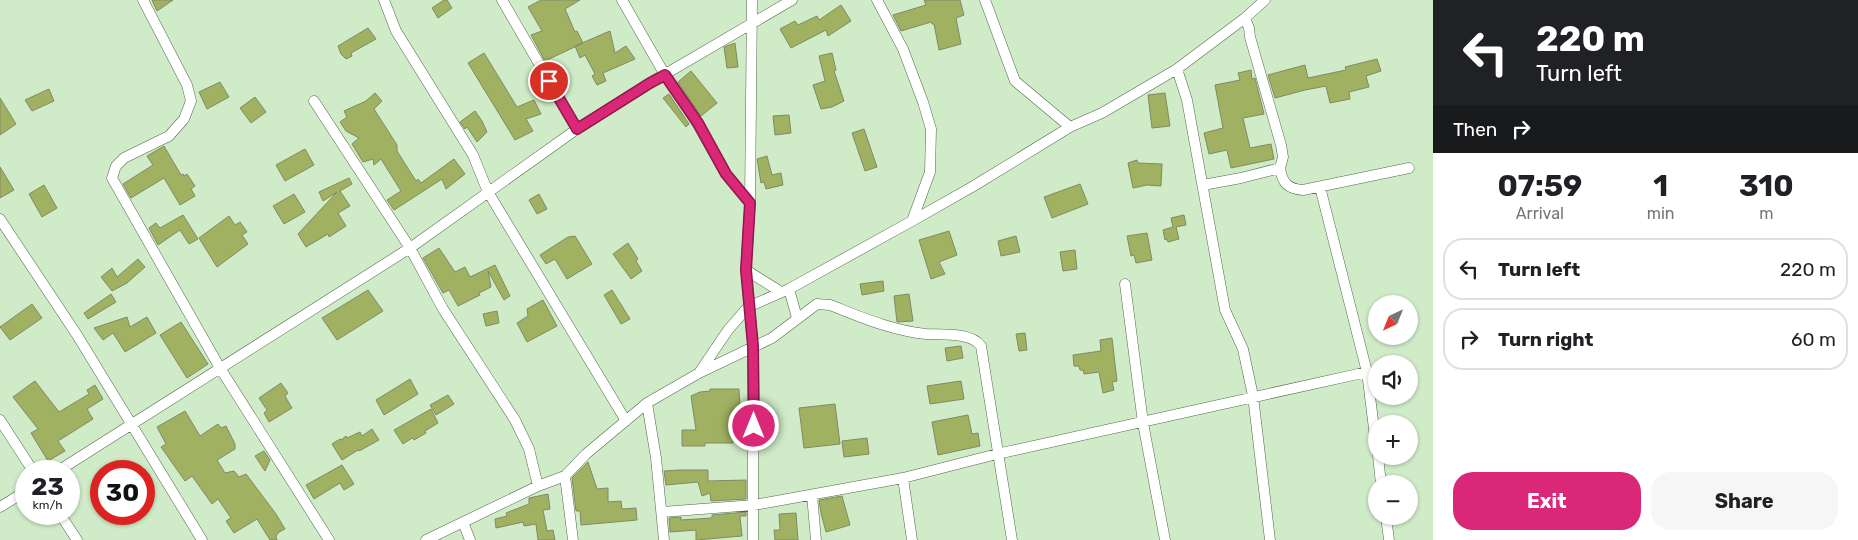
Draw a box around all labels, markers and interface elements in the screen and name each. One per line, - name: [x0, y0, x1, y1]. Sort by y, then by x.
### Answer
- text: 220 m: [1536, 18, 1645, 60]
- icon: left: [1453, 20, 1518, 85]
- pin: [528, 60, 570, 102]
- text: Turn left: [1536, 60, 1622, 87]
- icon: arrive: [535, 67, 563, 95]
- icon: right: [1507, 115, 1535, 143]
- text: Then: [1453, 118, 1497, 141]
- text: 07:59: [1497, 168, 1582, 204]
- text: 1: [1653, 168, 1668, 204]
- text: 310: [1739, 168, 1794, 204]
- text: Arrival: [1516, 204, 1564, 223]
- text: min: [1647, 204, 1675, 223]
- text: m: [1759, 204, 1773, 223]
- icon: left: [1455, 255, 1483, 283]
- text: Turn left: [1498, 258, 1580, 281]
- text: 220 m: [1780, 258, 1836, 281]
- north arrow: [1368, 295, 1418, 345]
- map controls: [1368, 295, 1418, 525]
- icon: right: [1455, 325, 1483, 353]
- text: Turn right: [1498, 328, 1593, 351]
- text: 60 m: [1791, 328, 1836, 351]
- button: sound: [1368, 355, 1418, 405]
- position arrow: [727, 399, 779, 451]
- button: +: [1368, 415, 1418, 465]
- speed limit sign: 30: [90, 460, 155, 525]
- text: 23: [31, 472, 64, 501]
- button: Exit: [1453, 472, 1641, 530]
- button: Share: [1651, 472, 1838, 530]
- button: −: [1368, 475, 1418, 525]
- text: km/h: [33, 498, 62, 512]

